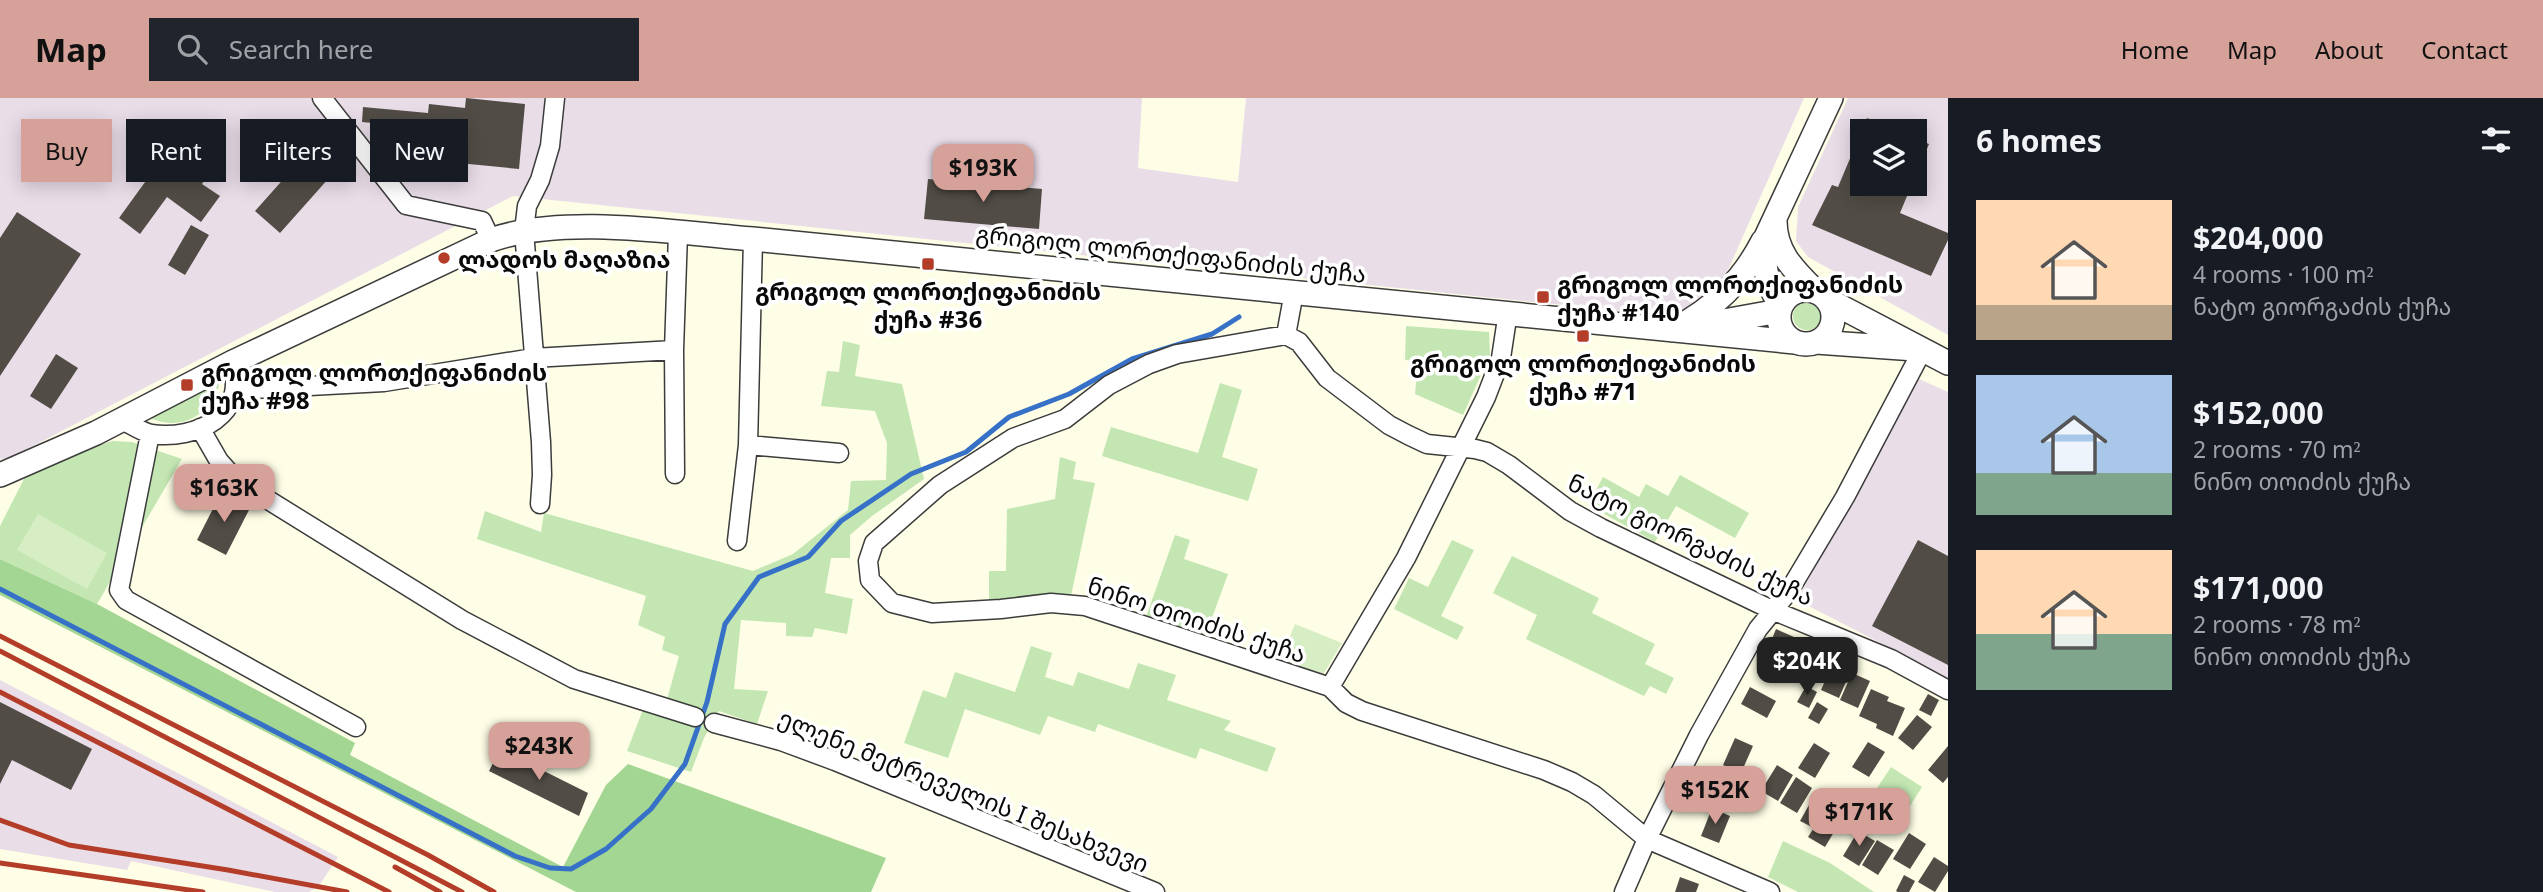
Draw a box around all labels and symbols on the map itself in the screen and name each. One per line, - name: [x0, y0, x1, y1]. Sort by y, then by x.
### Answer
- pin: $193K: [934, 144, 1032, 204]
- street label: გრიგოლ ლორთქიფანიძის ქუჩა: [974, 216, 1368, 290]
- place label: ლადოს მაღაზია: [458, 242, 671, 275]
- marker: ლადოს მაღაზია: [436, 250, 452, 266]
- marker: გრიგოლ ლორთქიფანიძის ქუჩა #36: [920, 256, 936, 272]
- place label: გრიგოლ ლორთქიფანიძის ქუჩა #140: [1557, 267, 1903, 328]
- place label: გრიგოლ ლორთქიფანიძის ქუჩა #36: [755, 274, 1101, 335]
- marker: გრიგოლ ლორთქიფანიძის ქუჩა #140: [1535, 289, 1551, 305]
- marker: გრიგოლ ლორთქიფანიძის ქუჩა #71: [1575, 328, 1591, 344]
- place label: გრიგოლ ლორთქიფანიძის ქუჩა #71: [1410, 346, 1756, 407]
- place label: გრიგოლ ლორთქიფანიძის ქუჩა #98: [201, 355, 547, 416]
- marker: გრიგოლ ლორთქიფანიძის ქუჩა #98: [179, 377, 195, 393]
- pin: $163K: [175, 464, 273, 524]
- street label: ნატო გიორგაძის ქუჩა: [1563, 465, 1819, 613]
- street label: ნინო თოიძის ქუჩა: [1084, 568, 1310, 670]
- pin: $204K: [1758, 638, 1856, 697]
- street label: ელენე მეტრეველის I შესახვევი: [774, 700, 1154, 880]
- pin: $243K: [490, 722, 588, 782]
- pin: $152K: [1666, 766, 1764, 826]
- pin: $171K: [1810, 788, 1908, 848]

